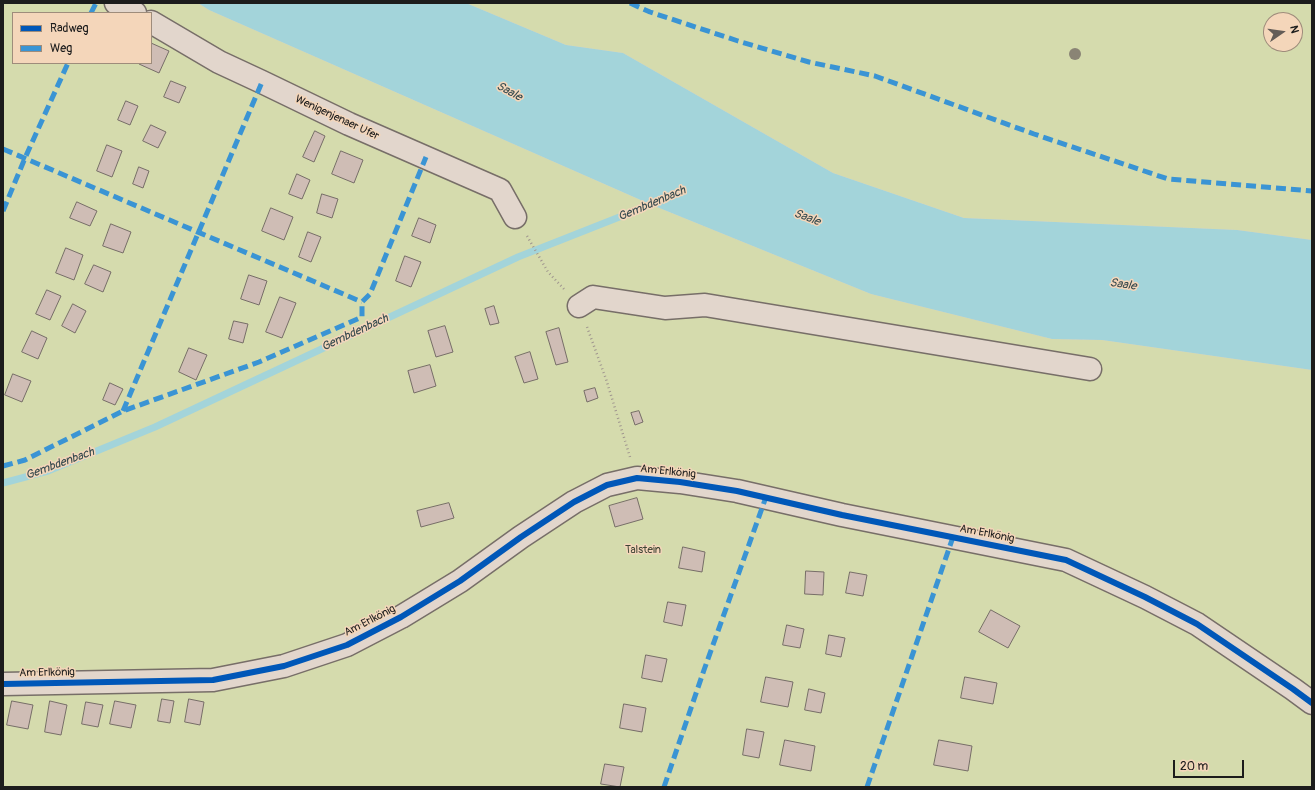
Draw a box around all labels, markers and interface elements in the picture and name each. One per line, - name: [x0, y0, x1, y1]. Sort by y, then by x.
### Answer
- legend: [12, 12, 152, 64]
- north arrow: [1263, 12, 1303, 52]
- text: Radweg: [50, 21, 88, 36]
- text: N: [1287, 24, 1301, 34]
- text: Weg: [50, 41, 72, 56]
- water label: Saale: [494, 79, 524, 105]
- street label: Wenigenjenaer Ufer: [293, 93, 381, 143]
- water label: Gembdenbach: [616, 183, 688, 225]
- water label: Saale: [792, 207, 822, 229]
- water label: Saale: [1109, 276, 1137, 294]
- water label: Gembdenbach: [319, 311, 391, 355]
- water label: Gembdenbach: [24, 445, 96, 483]
- street label: Am Erlkönig: [640, 463, 696, 481]
- street label: Am Erlkönig: [958, 522, 1016, 546]
- park label: Talstein: [625, 543, 661, 557]
- street label: Am Erlkönig: [342, 602, 398, 640]
- street label: Am Erlkönig: [19, 666, 75, 680]
- scale bar: [1175, 752, 1246, 778]
- text: 20 m: [1180, 759, 1208, 774]

